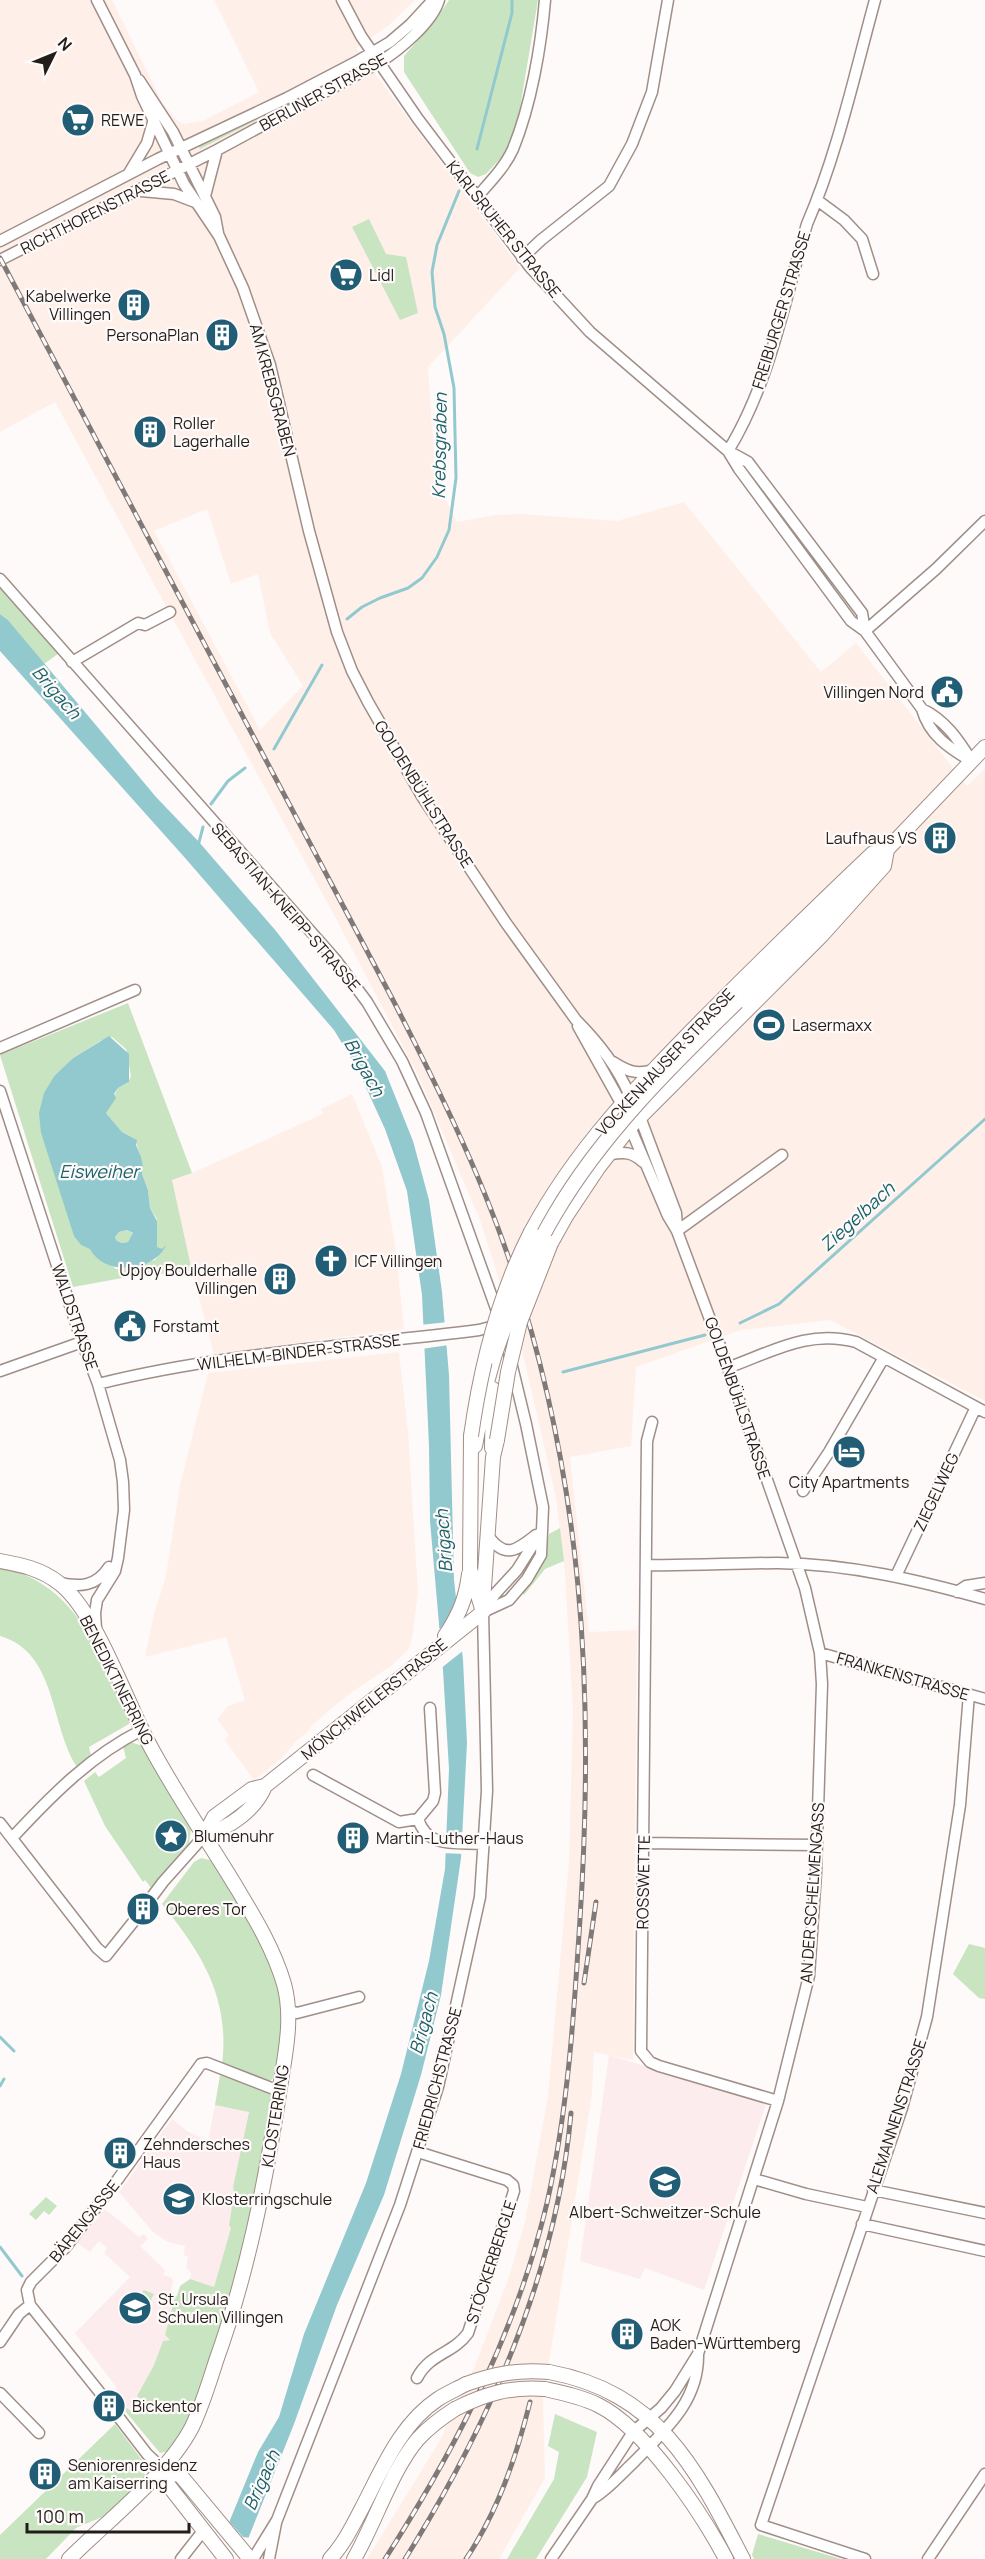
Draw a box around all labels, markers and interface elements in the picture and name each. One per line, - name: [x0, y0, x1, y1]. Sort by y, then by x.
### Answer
- north arrow: [24, 24, 84, 84]
- text: N: [53, 32, 77, 55]
- street label: BERLINER STRASSE: [255, 48, 391, 136]
- supermarket icon: REWE: [60, 102, 96, 138]
- place label: REWE: [101, 109, 144, 131]
- street label: KARLSRUHER STRASSE: [442, 156, 566, 302]
- street label: RICHTHOFENSTRASSE: [17, 165, 173, 259]
- street label: FREIBURGER STRASSE: [746, 228, 816, 392]
- supermarket icon: Lidl: [328, 257, 364, 293]
- place label: Lidl: [369, 264, 394, 286]
- place label: Kabelwerke Villingen: [26, 285, 111, 325]
- building icon: Kabelwerke Villingen: [116, 287, 152, 323]
- building icon: PersonaPlan: [204, 317, 240, 353]
- street label: AM KREBSGRABEN: [245, 321, 301, 459]
- place label: PersonaPlan: [107, 324, 199, 346]
- water label: Krebsgraben: [426, 392, 452, 499]
- place label: Roller Lagerhalle: [173, 412, 250, 452]
- building icon: Roller Lagerhalle: [132, 414, 168, 450]
- water label: Brigach: [27, 660, 88, 725]
- public building icon: Villingen Nord: [929, 674, 965, 710]
- place label: Villingen Nord: [823, 681, 924, 703]
- street label: GOLDENBÜHLSTRASSE: [370, 716, 478, 872]
- street label: SEBASTIAN-KNEIPP-STRASSE: [206, 818, 366, 996]
- building icon: Laufhaus VS: [922, 820, 958, 856]
- place label: Laufhaus VS: [826, 827, 917, 849]
- street label: VOCKENHAUSER STRASSE: [591, 984, 739, 1140]
- sports icon: Lasermaxx: [751, 1007, 787, 1043]
- place label: Lasermaxx: [792, 1014, 872, 1036]
- water label: Brigach: [339, 1034, 391, 1102]
- water label: Eisweiher: [59, 1159, 141, 1183]
- water label: Ziegelbach: [815, 1175, 900, 1256]
- church icon: ICF Villingen: [313, 1243, 349, 1279]
- place label: ICF Villingen: [354, 1250, 442, 1272]
- place label: Upjoy Boulderhalle Villingen: [119, 1259, 257, 1299]
- street label: WALDSTRASSE: [46, 1261, 104, 1373]
- building icon: Upjoy Boulderhalle Villingen: [262, 1261, 298, 1297]
- public building icon: Forstamt: [112, 1308, 148, 1344]
- street label: GOLDENBÜHLSTRASSE: [700, 1314, 776, 1482]
- place label: Forstamt: [153, 1315, 219, 1337]
- street label: WILHELM-BINDER-STRASSE: [196, 1329, 402, 1375]
- hotel icon: City Apartments: [831, 1434, 867, 1470]
- street label: ZIEGELWEG: [908, 1449, 964, 1535]
- place label: City Apartments: [789, 1471, 909, 1493]
- water label: Brigach: [429, 1507, 457, 1573]
- street label: BENEDIKTINERRING: [75, 1612, 159, 1748]
- street label: MÖNCHWEILERSTRASSE: [296, 1633, 452, 1765]
- street label: FRANKENSTRASSE: [834, 1647, 972, 1705]
- street label: AN DER SCHELMENGASS: [795, 1802, 829, 1984]
- place icon: Blumenuhr: [153, 1818, 189, 1854]
- building icon: Martin-Luther-Haus: [335, 1820, 371, 1856]
- place label: Blumenuhr: [194, 1825, 274, 1847]
- place label: Martin-Luther-Haus: [376, 1827, 524, 1849]
- street label: ROSSWETTE: [631, 1835, 655, 1929]
- building icon: Oberes Tor: [125, 1891, 161, 1927]
- place label: Oberes Tor: [166, 1898, 247, 1920]
- water label: Brigach: [403, 1988, 443, 2057]
- street label: FRIEDRICHSTRASSE: [407, 2004, 467, 2152]
- street label: ALEMANNENSTRASSE: [861, 2036, 931, 2196]
- street label: KLOSTERRING: [256, 2063, 294, 2169]
- place label: Zehndersches Haus: [143, 2133, 250, 2173]
- building icon: Zehndersches Haus: [102, 2135, 138, 2171]
- school or university icon: Albert-Schweitzer-Schule: [647, 2164, 683, 2200]
- street label: BÄRENGASSE: [44, 2175, 124, 2267]
- school or university icon: Klosterringschule: [161, 2181, 197, 2217]
- place label: Klosterringschule: [202, 2188, 332, 2210]
- street label: STÖCKERBERGLE: [461, 2197, 521, 2327]
- place label: Albert-Schweitzer-Schule: [569, 2201, 761, 2223]
- place label: St. Ursula Schulen Villingen: [158, 2288, 283, 2328]
- school or university icon: St. Ursula Schulen Villingen: [117, 2290, 153, 2326]
- place label: AOK Baden-Württemberg: [650, 2314, 801, 2354]
- building icon: AOK Baden-Württemberg: [609, 2316, 645, 2352]
- building icon: Bickentor: [91, 2388, 127, 2424]
- place label: Bickentor: [132, 2395, 202, 2417]
- water label: Brigach: [237, 2445, 285, 2514]
- place label: Seniorenresidenz am Kaiserring: [68, 2454, 198, 2494]
- building icon: Seniorenresidenz am Kaiserring: [27, 2456, 63, 2492]
- scale bar: [27, 2496, 189, 2534]
- text: 100 m: [36, 2504, 84, 2528]

